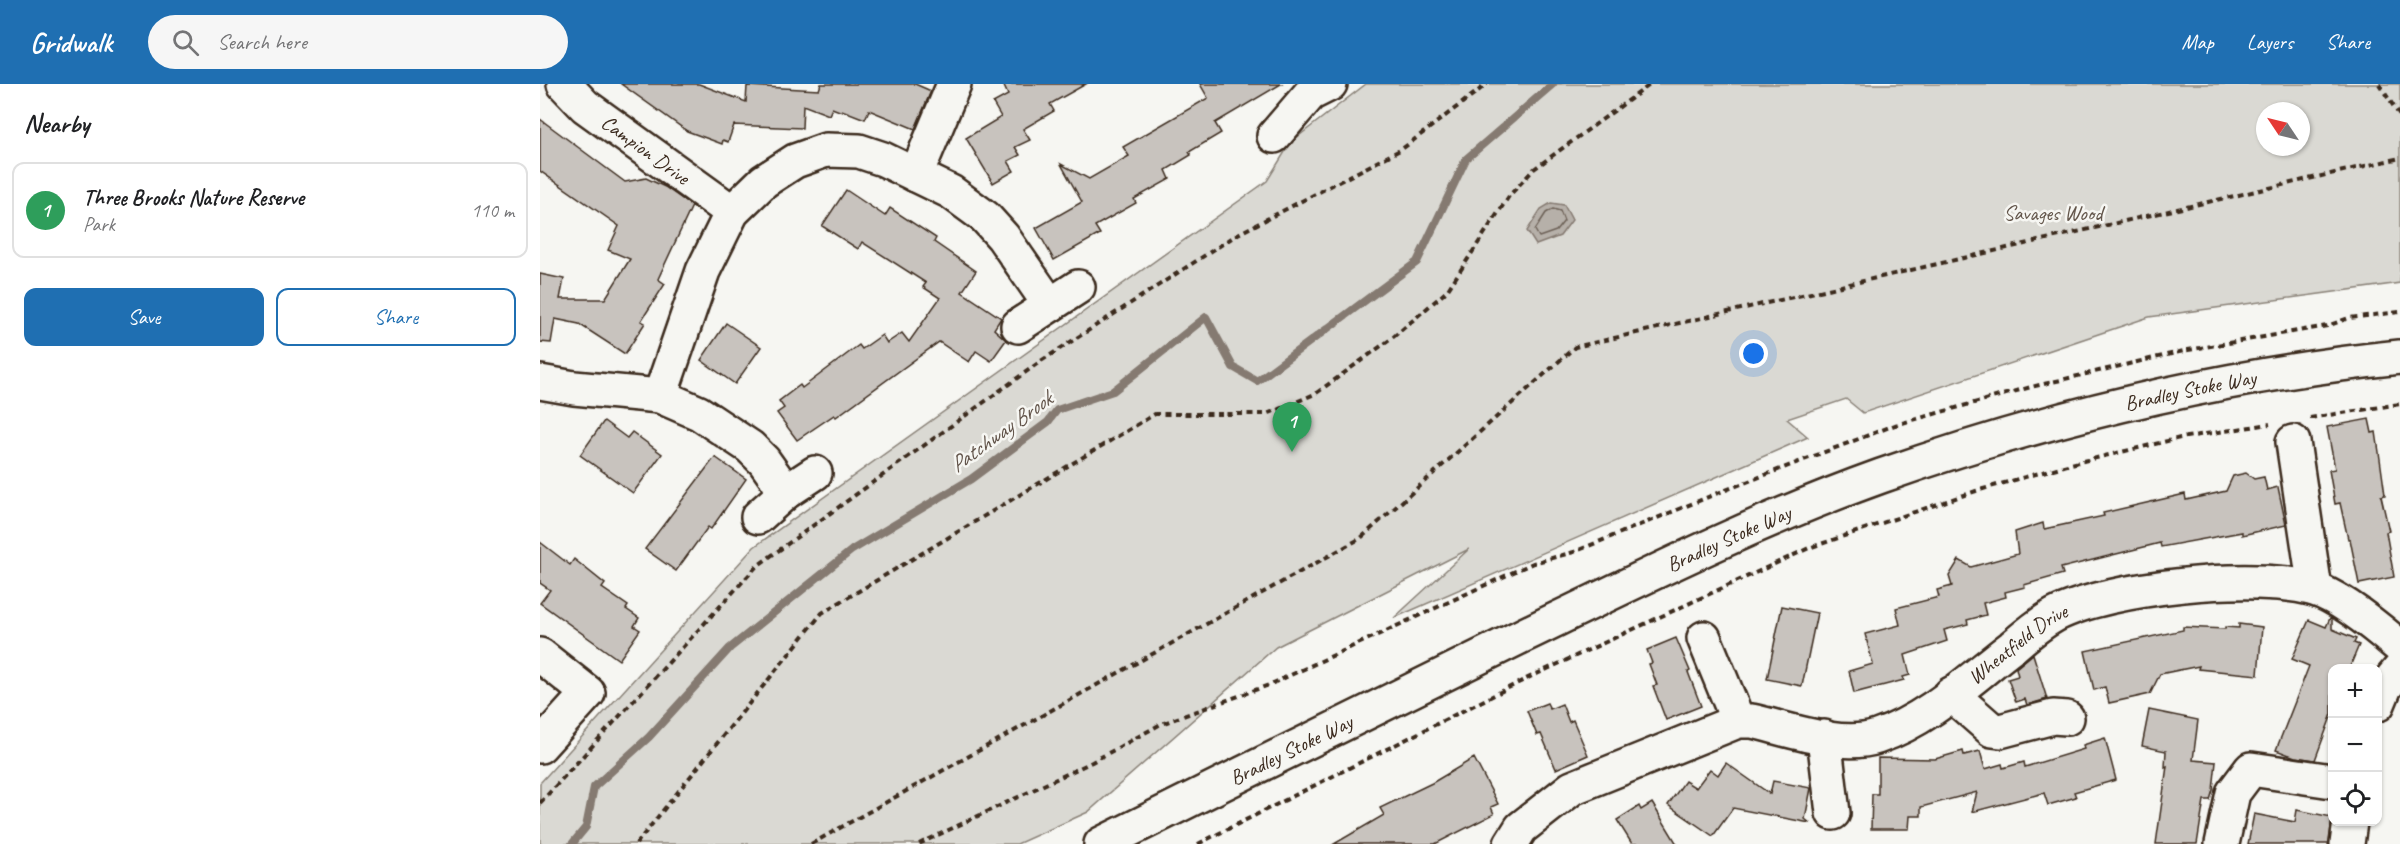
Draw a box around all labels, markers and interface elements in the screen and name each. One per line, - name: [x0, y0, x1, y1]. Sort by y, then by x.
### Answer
- search box: [148, 15, 568, 69]
- text: Gridwalk: [30, 25, 112, 60]
- icon: search: [169, 26, 202, 59]
- text: Search here: [217, 28, 307, 56]
- text: Map: [2181, 29, 2214, 55]
- text: Layers: [2247, 29, 2293, 55]
- text: Share: [2326, 29, 2370, 55]
- north arrow: [2256, 102, 2310, 156]
- text: Nearby: [24, 107, 89, 140]
- street label: Campion Drive: [596, 109, 696, 191]
- text: Three Brooks Nature Reserve: [83, 184, 304, 212]
- text: 1: [41, 198, 50, 223]
- text: 110 m: [471, 198, 514, 223]
- park label: Savages Wood: [2004, 200, 2106, 226]
- text: Park: [83, 212, 115, 237]
- button: Save: [24, 288, 264, 346]
- button: Share: [276, 288, 516, 346]
- your location: [1739, 339, 1768, 368]
- street label: Bradley Stoke Way: [2122, 364, 2260, 417]
- water label: Patchway Brook: [944, 383, 1061, 479]
- pin: 1: [1272, 402, 1311, 452]
- street label: Bradley Stoke Way: [1662, 499, 1796, 578]
- street label: Wheatfield Drive: [1963, 598, 2072, 690]
- map controls: [2328, 664, 2382, 826]
- button: +: [2328, 664, 2382, 718]
- street label: Bradley Stoke Way: [1225, 708, 1358, 791]
- button: −: [2328, 718, 2382, 772]
- button: locate: [2328, 772, 2382, 826]

